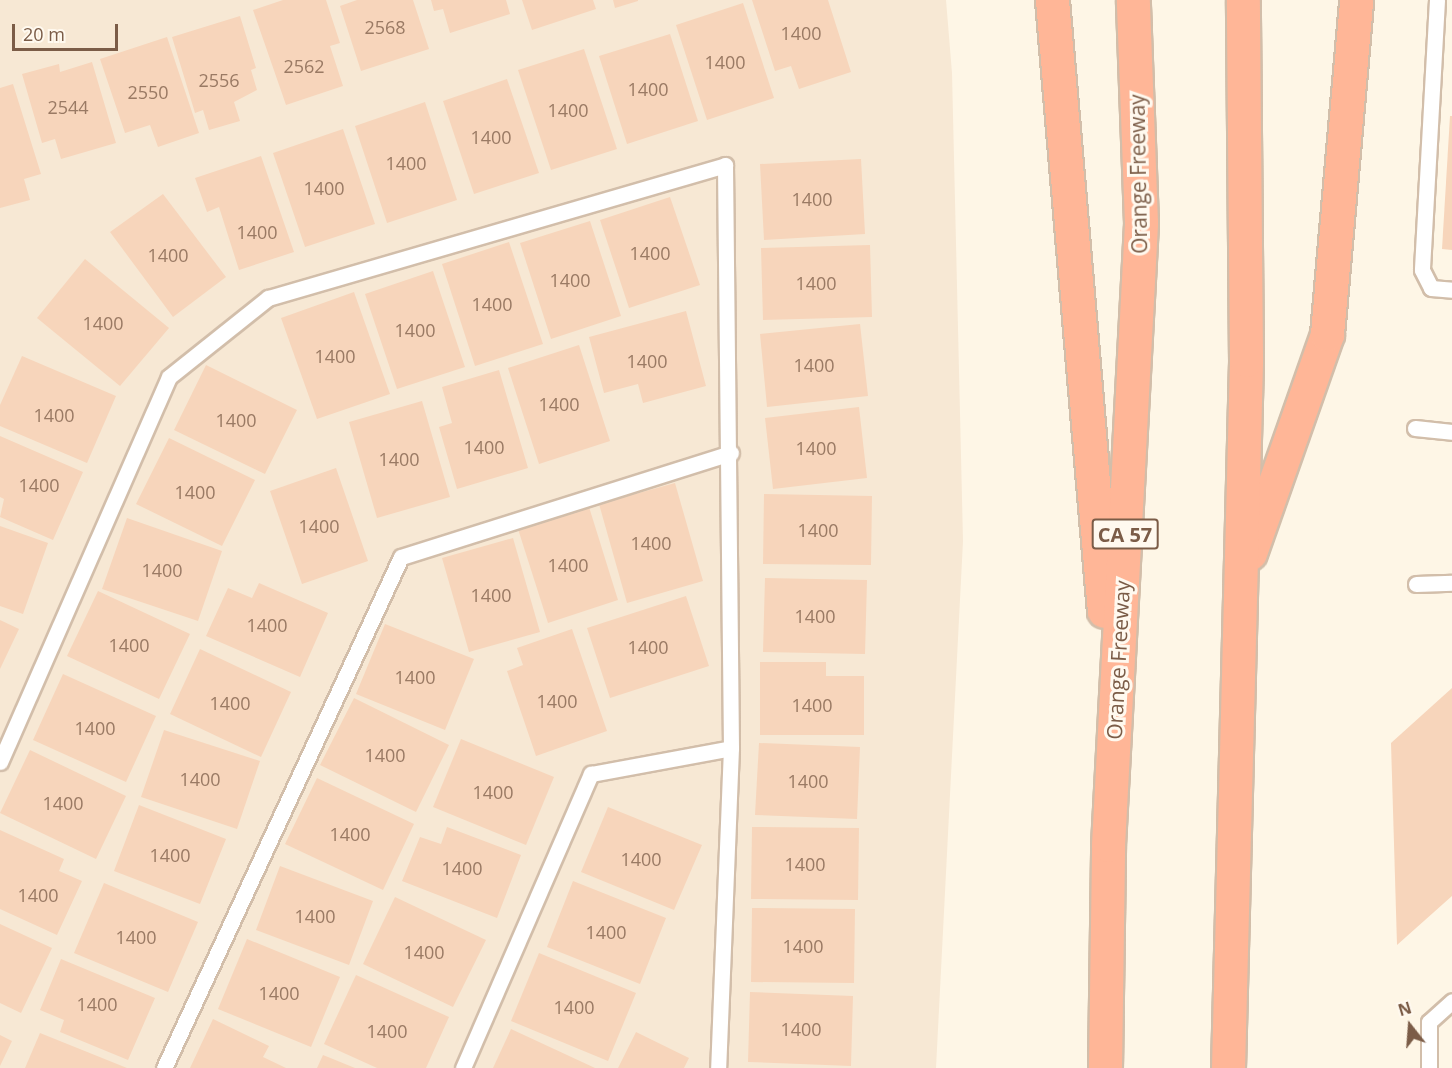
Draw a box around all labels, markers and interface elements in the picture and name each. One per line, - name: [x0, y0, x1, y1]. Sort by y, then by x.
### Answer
- scale bar: [15, 12, 122, 50]
- house number: 2568: [364, 16, 406, 38]
- text: 20 m: [23, 22, 65, 46]
- house number: 1400: [780, 22, 822, 44]
- house number: 1400: [704, 51, 746, 73]
- house number: 2562: [283, 55, 325, 77]
- house number: 2556: [198, 69, 240, 91]
- house number: 1400: [627, 78, 669, 100]
- house number: 2550: [127, 81, 169, 103]
- street label: Orange Freeway: [1124, 94, 1152, 254]
- house number: 2544: [47, 96, 89, 118]
- house number: 1400: [547, 99, 589, 121]
- house number: 1400: [470, 126, 512, 148]
- house number: 1400: [385, 152, 427, 174]
- house number: 1400: [303, 177, 345, 199]
- house number: 1400: [791, 188, 833, 210]
- house number: 1400: [236, 221, 278, 243]
- house number: 1400: [629, 242, 671, 264]
- house number: 1400: [147, 244, 189, 266]
- house number: 1400: [549, 269, 591, 291]
- house number: 1400: [795, 272, 837, 294]
- house number: 1400: [471, 293, 513, 315]
- house number: 1400: [82, 312, 124, 334]
- house number: 1400: [394, 319, 436, 341]
- house number: 1400: [314, 345, 356, 367]
- house number: 1400: [626, 350, 668, 372]
- house number: 1400: [793, 354, 835, 376]
- house number: 1400: [538, 393, 580, 415]
- house number: 1400: [33, 404, 75, 426]
- house number: 1400: [215, 409, 257, 431]
- house number: 1400: [463, 436, 505, 458]
- house number: 1400: [795, 437, 837, 459]
- house number: 1400: [378, 448, 420, 470]
- house number: 1400: [18, 474, 60, 496]
- house number: 1400: [174, 481, 216, 503]
- house number: 1400: [298, 515, 340, 537]
- road number: CA 57: [1090, 517, 1160, 551]
- house number: 1400: [797, 519, 839, 541]
- house number: 1400: [630, 532, 672, 554]
- house number: 1400: [547, 554, 589, 576]
- house number: 1400: [141, 559, 183, 581]
- street label: Orange Freeway: [1101, 580, 1135, 740]
- house number: 1400: [470, 584, 512, 606]
- house number: 1400: [794, 605, 836, 627]
- house number: 1400: [246, 614, 288, 636]
- house number: 1400: [108, 634, 150, 656]
- house number: 1400: [627, 636, 669, 658]
- house number: 1400: [394, 666, 436, 688]
- house number: 1400: [536, 690, 578, 712]
- house number: 1400: [209, 692, 251, 714]
- house number: 1400: [791, 694, 833, 716]
- house number: 1400: [74, 717, 116, 739]
- house number: 1400: [364, 744, 406, 766]
- house number: 1400: [179, 768, 221, 790]
- house number: 1400: [787, 770, 829, 792]
- house number: 1400: [472, 781, 514, 803]
- house number: 1400: [42, 792, 84, 814]
- house number: 1400: [329, 823, 371, 845]
- house number: 1400: [149, 844, 191, 866]
- house number: 1400: [620, 848, 662, 870]
- house number: 1400: [784, 853, 826, 875]
- house number: 1400: [441, 857, 483, 879]
- house number: 1400: [17, 884, 59, 906]
- house number: 1400: [294, 905, 336, 927]
- house number: 1400: [585, 921, 627, 943]
- house number: 1400: [115, 926, 157, 948]
- house number: 1400: [782, 935, 824, 957]
- house number: 1400: [403, 941, 445, 963]
- house number: 1400: [258, 982, 300, 1004]
- house number: 1400: [76, 993, 118, 1015]
- house number: 1400: [553, 996, 595, 1018]
- north arrow: [1380, 996, 1440, 1056]
- text: N: [1395, 996, 1414, 1021]
- house number: 1400: [780, 1018, 822, 1040]
- house number: 1400: [366, 1020, 408, 1042]

